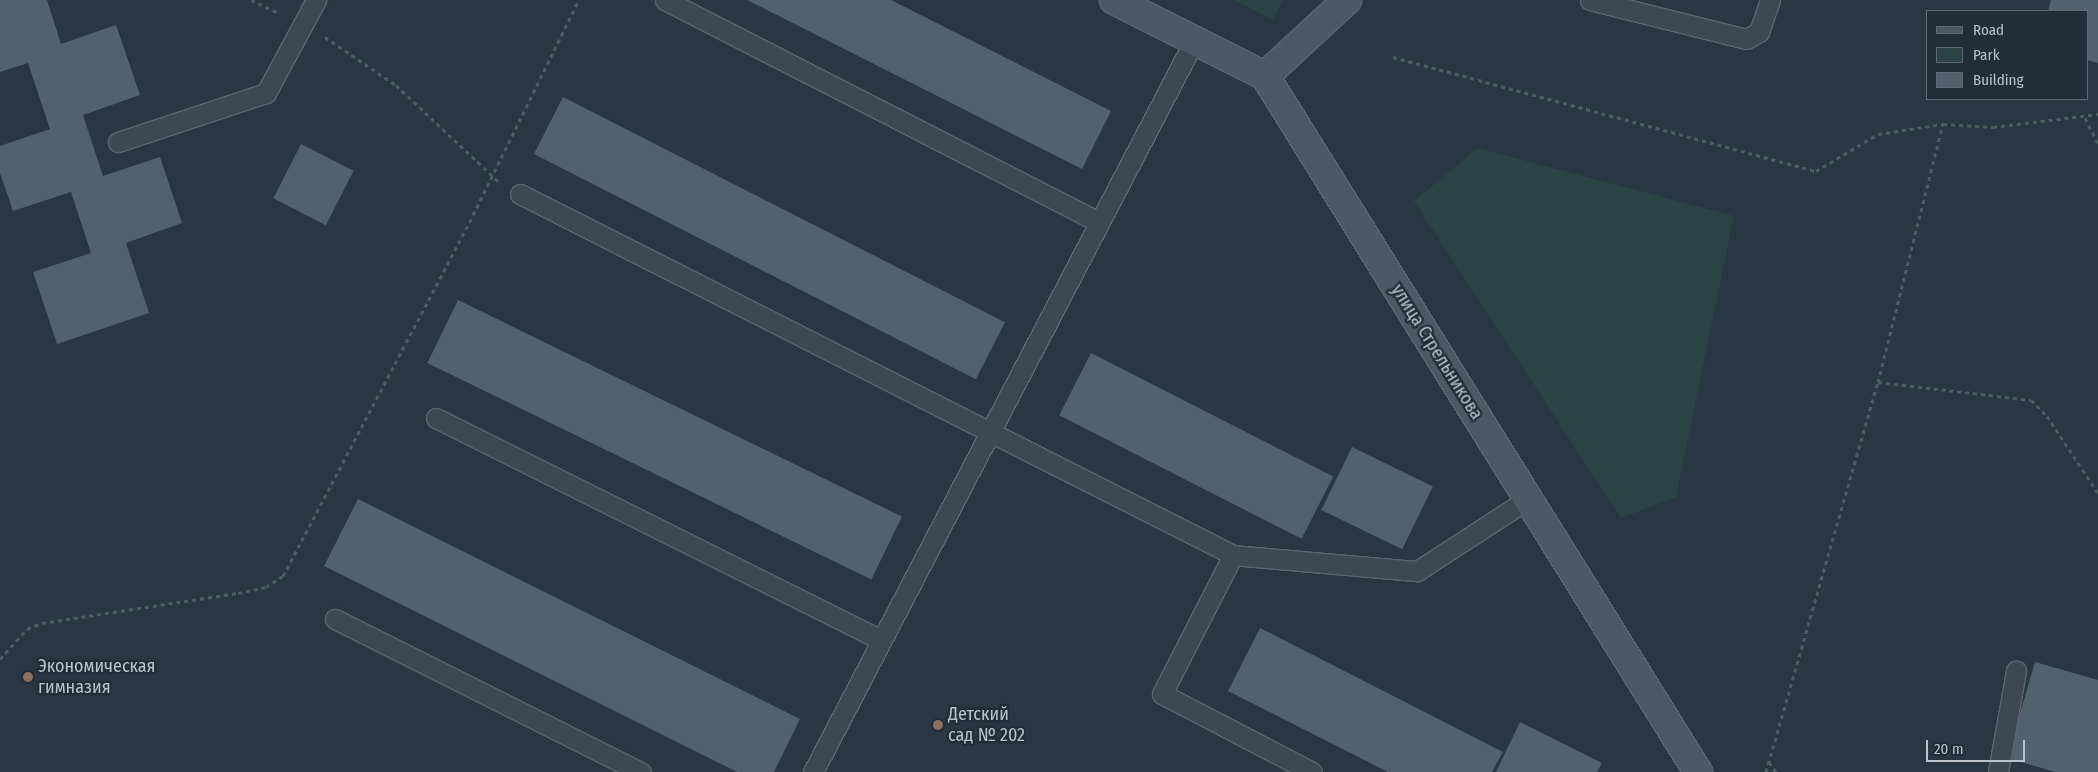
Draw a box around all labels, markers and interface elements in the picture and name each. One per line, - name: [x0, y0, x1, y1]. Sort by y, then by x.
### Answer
- legend: [1926, 10, 2088, 100]
- text: Road: [1973, 21, 2004, 39]
- text: Park: [1973, 46, 2000, 64]
- text: Building: [1973, 71, 2024, 89]
- street label: улица Стрельникова: [1387, 280, 1487, 424]
- place label: Экономическая гимназия: [38, 656, 156, 699]
- marker: Экономическая гимназия: [22, 671, 34, 683]
- place label: Детский сад № 202: [948, 704, 1025, 746]
- marker: Детский сад № 202: [932, 719, 944, 731]
- scale bar: [1928, 730, 2027, 762]
- text: 20 m: [1934, 740, 1964, 758]

